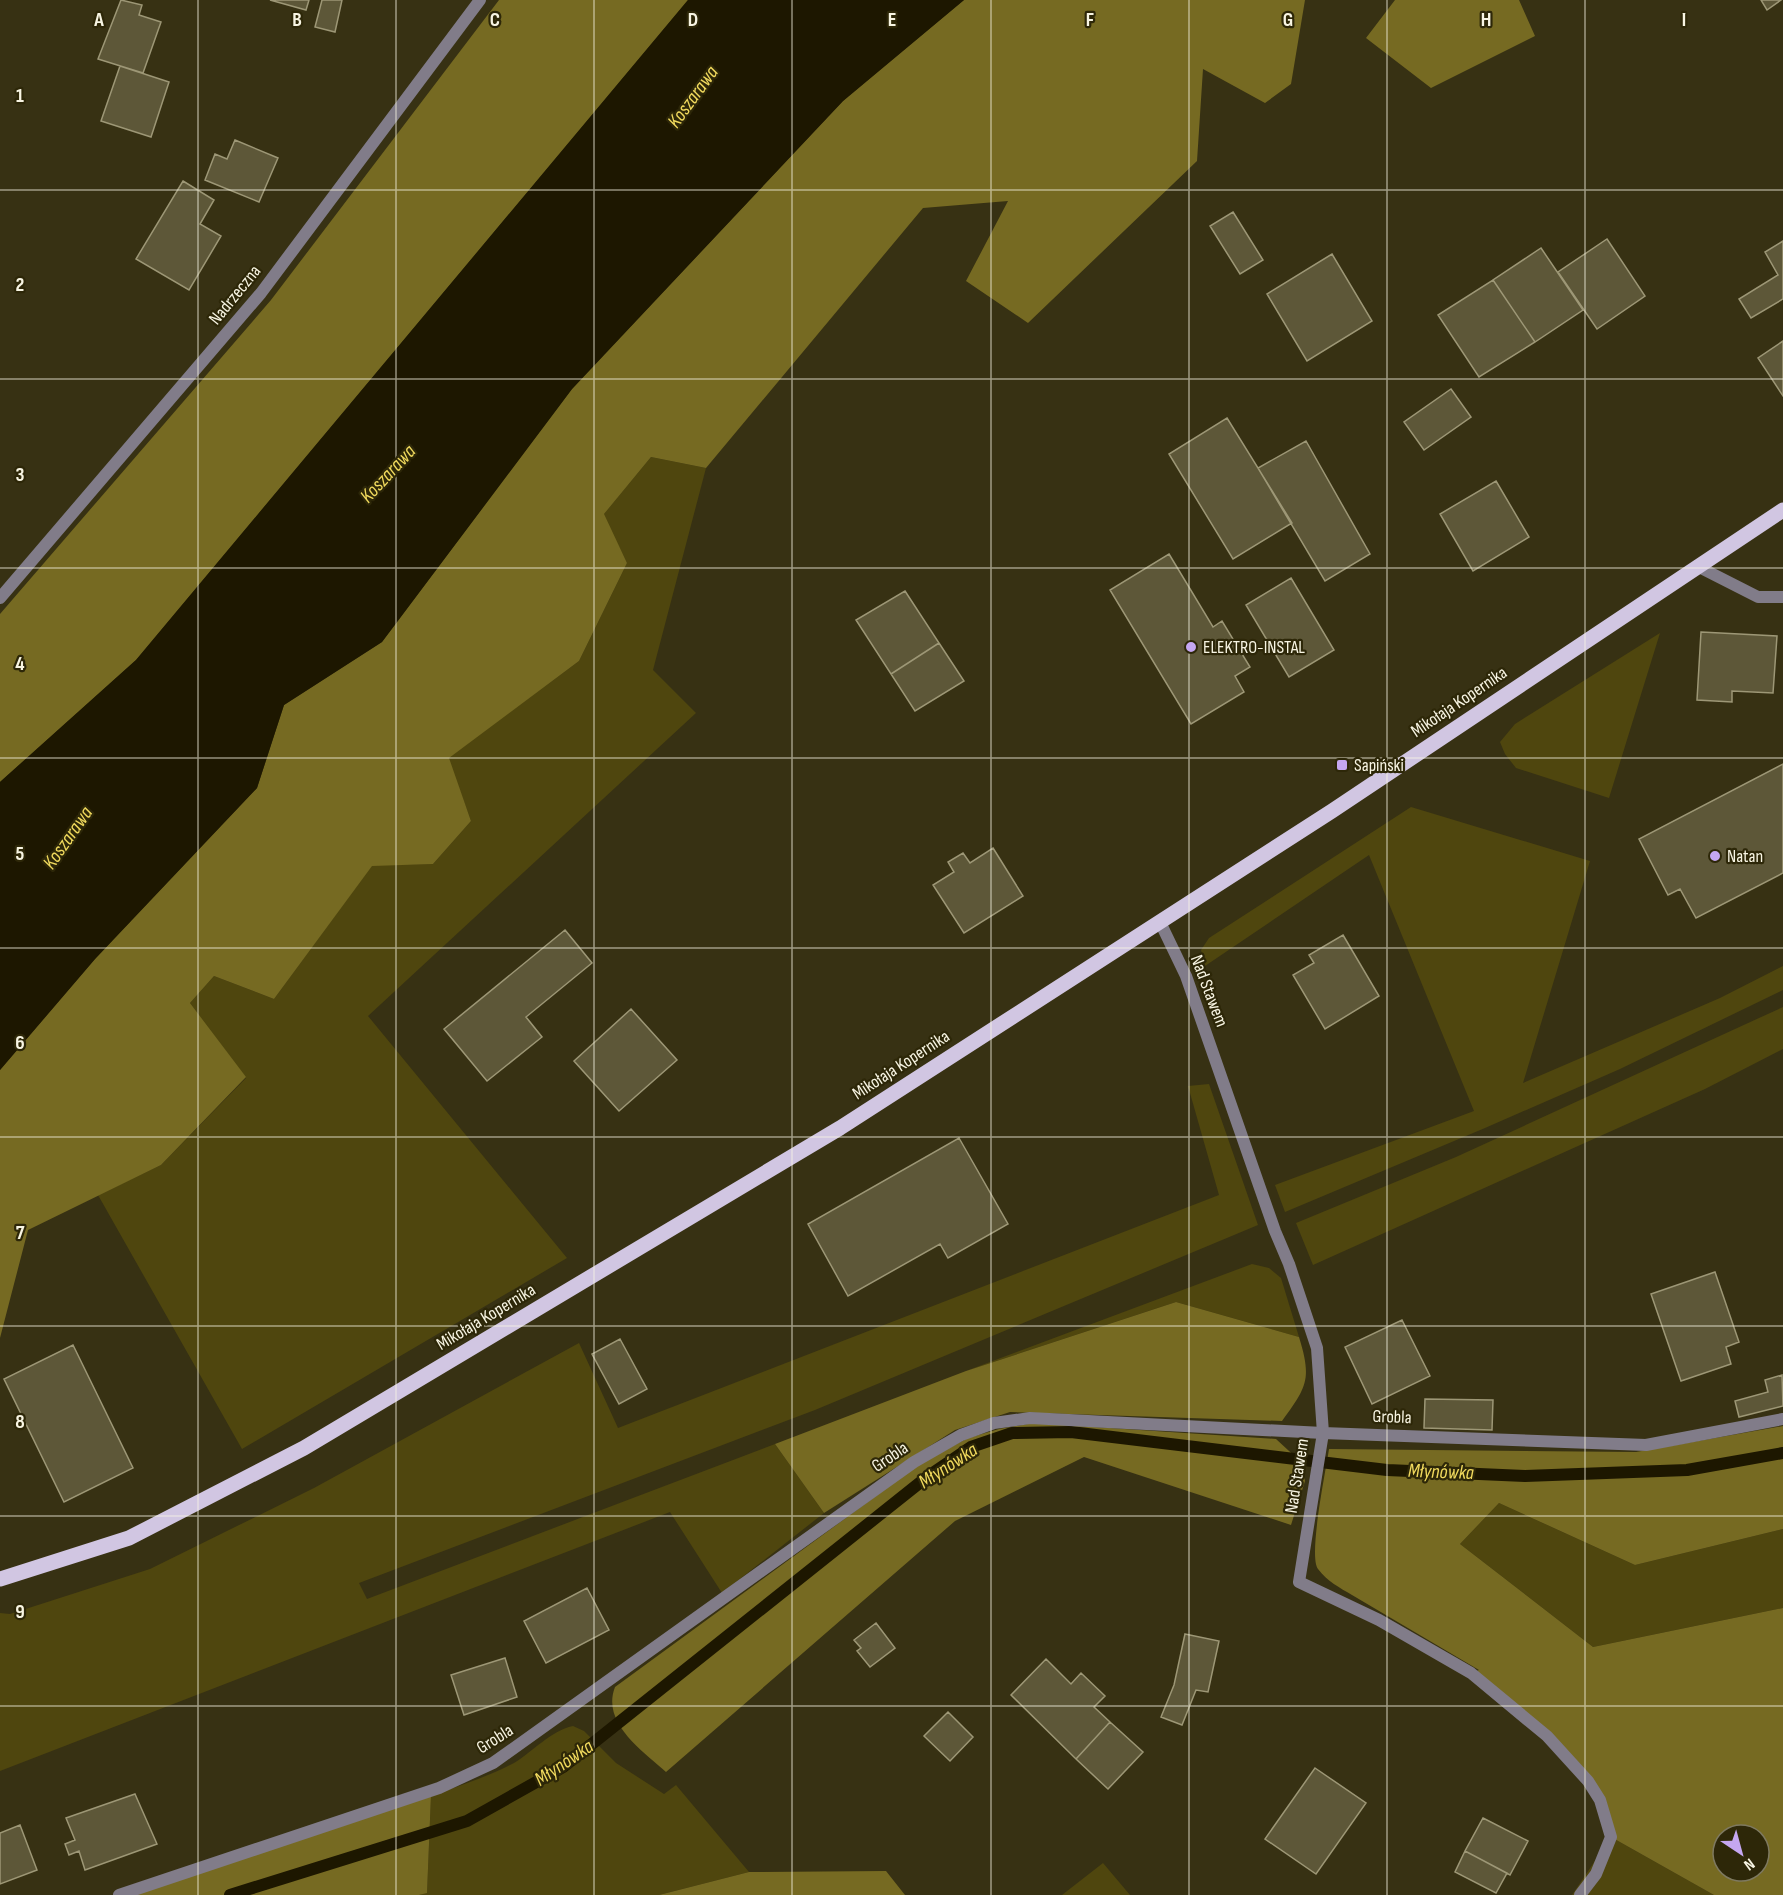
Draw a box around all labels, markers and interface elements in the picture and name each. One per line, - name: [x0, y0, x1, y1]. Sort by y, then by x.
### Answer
- text: A: [93, 8, 104, 32]
- text: B: [292, 8, 302, 32]
- text: C: [490, 8, 500, 32]
- text: D: [688, 8, 698, 32]
- text: E: [888, 8, 896, 32]
- text: F: [1086, 8, 1094, 32]
- text: G: [1283, 8, 1293, 32]
- text: H: [1481, 8, 1491, 32]
- text: I: [1682, 8, 1686, 32]
- water label: Koszarawa: [662, 61, 724, 133]
- text: 1: [16, 84, 24, 108]
- street label: Nadrzeczna: [205, 261, 265, 329]
- text: 2: [16, 273, 24, 297]
- water label: Koszarawa: [355, 440, 421, 508]
- text: 3: [16, 463, 25, 487]
- place label: ELEKTRO-INSTAL: [1203, 637, 1305, 658]
- marker: ELEKTRO-INSTAL: [1184, 640, 1198, 654]
- text: 4: [15, 652, 25, 676]
- street label: Mikołaja Kopernika: [1407, 662, 1511, 742]
- place label: Sapiński: [1354, 755, 1404, 776]
- marker: Sapiński: [1335, 758, 1349, 772]
- water label: Koszarawa: [38, 802, 98, 874]
- text: 5: [16, 842, 25, 866]
- place label: Natan: [1727, 846, 1763, 867]
- marker: Natan: [1708, 849, 1722, 863]
- street label: Nad Stawem: [1186, 952, 1232, 1030]
- street label: Mikołaja Kopernika: [849, 1026, 953, 1104]
- text: 6: [15, 1031, 25, 1055]
- text: 7: [16, 1221, 25, 1245]
- street label: Mikołaja Kopernika: [433, 1279, 539, 1355]
- street label: Grobla: [1372, 1406, 1412, 1428]
- text: 8: [15, 1410, 25, 1434]
- street label: Grobla: [868, 1437, 912, 1477]
- street label: Nad Stawem: [1281, 1437, 1313, 1515]
- water label: Młynówka: [914, 1438, 982, 1494]
- water label: Młynówka: [1408, 1459, 1474, 1485]
- text: 9: [15, 1600, 25, 1624]
- street label: Grobla: [473, 1720, 517, 1758]
- water label: Młynówka: [530, 1735, 598, 1791]
- north arrow: [1711, 1823, 1771, 1883]
- text: N: [1740, 1854, 1758, 1874]

